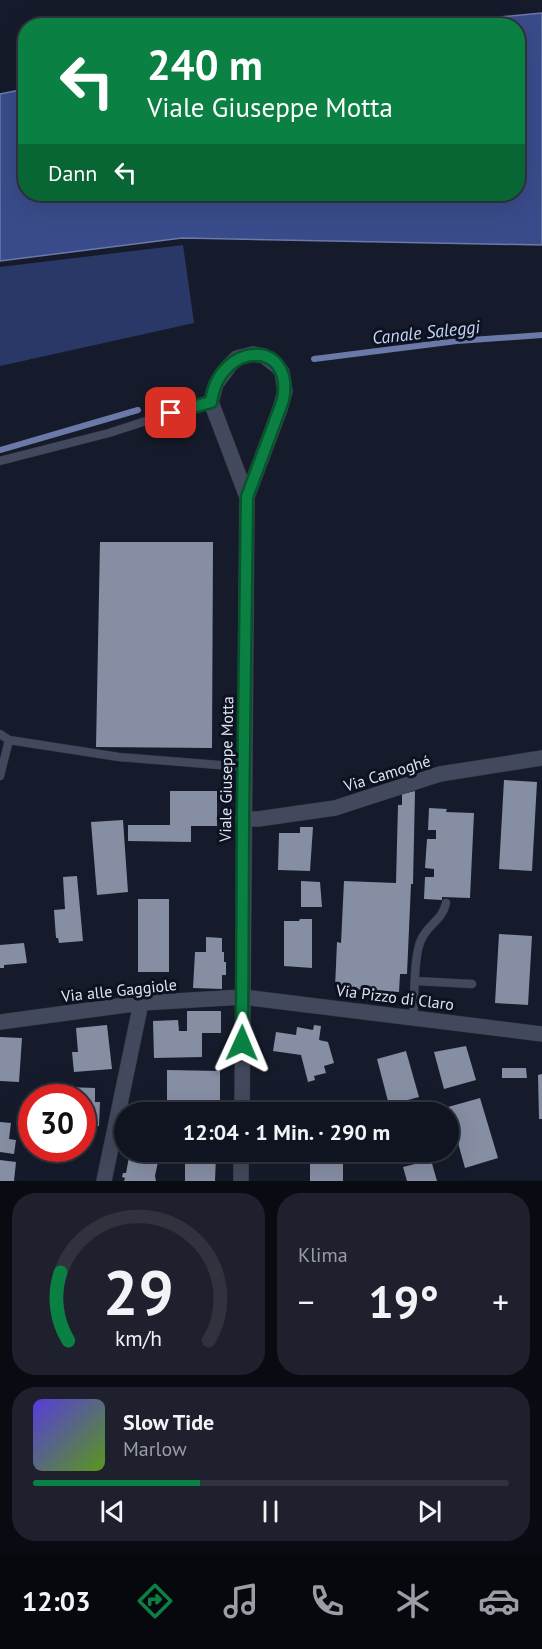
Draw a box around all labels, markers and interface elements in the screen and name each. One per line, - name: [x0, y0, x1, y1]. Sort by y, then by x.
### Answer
- text: 240 m: [147, 37, 263, 92]
- icon: left: [48, 42, 126, 120]
- text: Viale Giuseppe Motta: [147, 90, 393, 124]
- icon: left: [109, 156, 142, 189]
- text: Dann: [48, 159, 97, 187]
- water label: Canale Saleggi: [371, 315, 482, 349]
- pin: [145, 387, 196, 438]
- icon: arrive: [154, 396, 187, 429]
- street label: Viale Giuseppe Motta: [215, 696, 237, 843]
- street label: Via Camoghé: [340, 750, 433, 796]
- street label: Via alle Gaggiole: [59, 974, 178, 1006]
- street label: Via Pizzo di Claro: [334, 980, 455, 1014]
- position arrow: [210, 1011, 274, 1075]
- speed limit sign: 30: [18, 1084, 96, 1162]
- text: 12:04 · 1 Min. · 290 m: [183, 1118, 390, 1146]
- text: Klima: [298, 1242, 348, 1268]
- text: 29: [103, 1251, 174, 1332]
- text: 19°: [368, 1272, 439, 1330]
- text: −: [298, 1280, 315, 1323]
- text: +: [492, 1280, 509, 1323]
- text: km/h: [115, 1324, 162, 1352]
- text: Slow Tide: [123, 1408, 214, 1436]
- text: Marlow: [123, 1436, 187, 1462]
- icon: previous: [96, 1495, 129, 1528]
- icon: pause: [254, 1495, 287, 1528]
- icon: next: [413, 1495, 446, 1528]
- icon: directions: [134, 1580, 176, 1622]
- icon: music: [220, 1580, 262, 1622]
- icon: phone: [306, 1580, 348, 1622]
- icon: climate: [392, 1580, 434, 1622]
- icon: car: [478, 1580, 520, 1622]
- text: 12:03: [22, 1584, 90, 1618]

